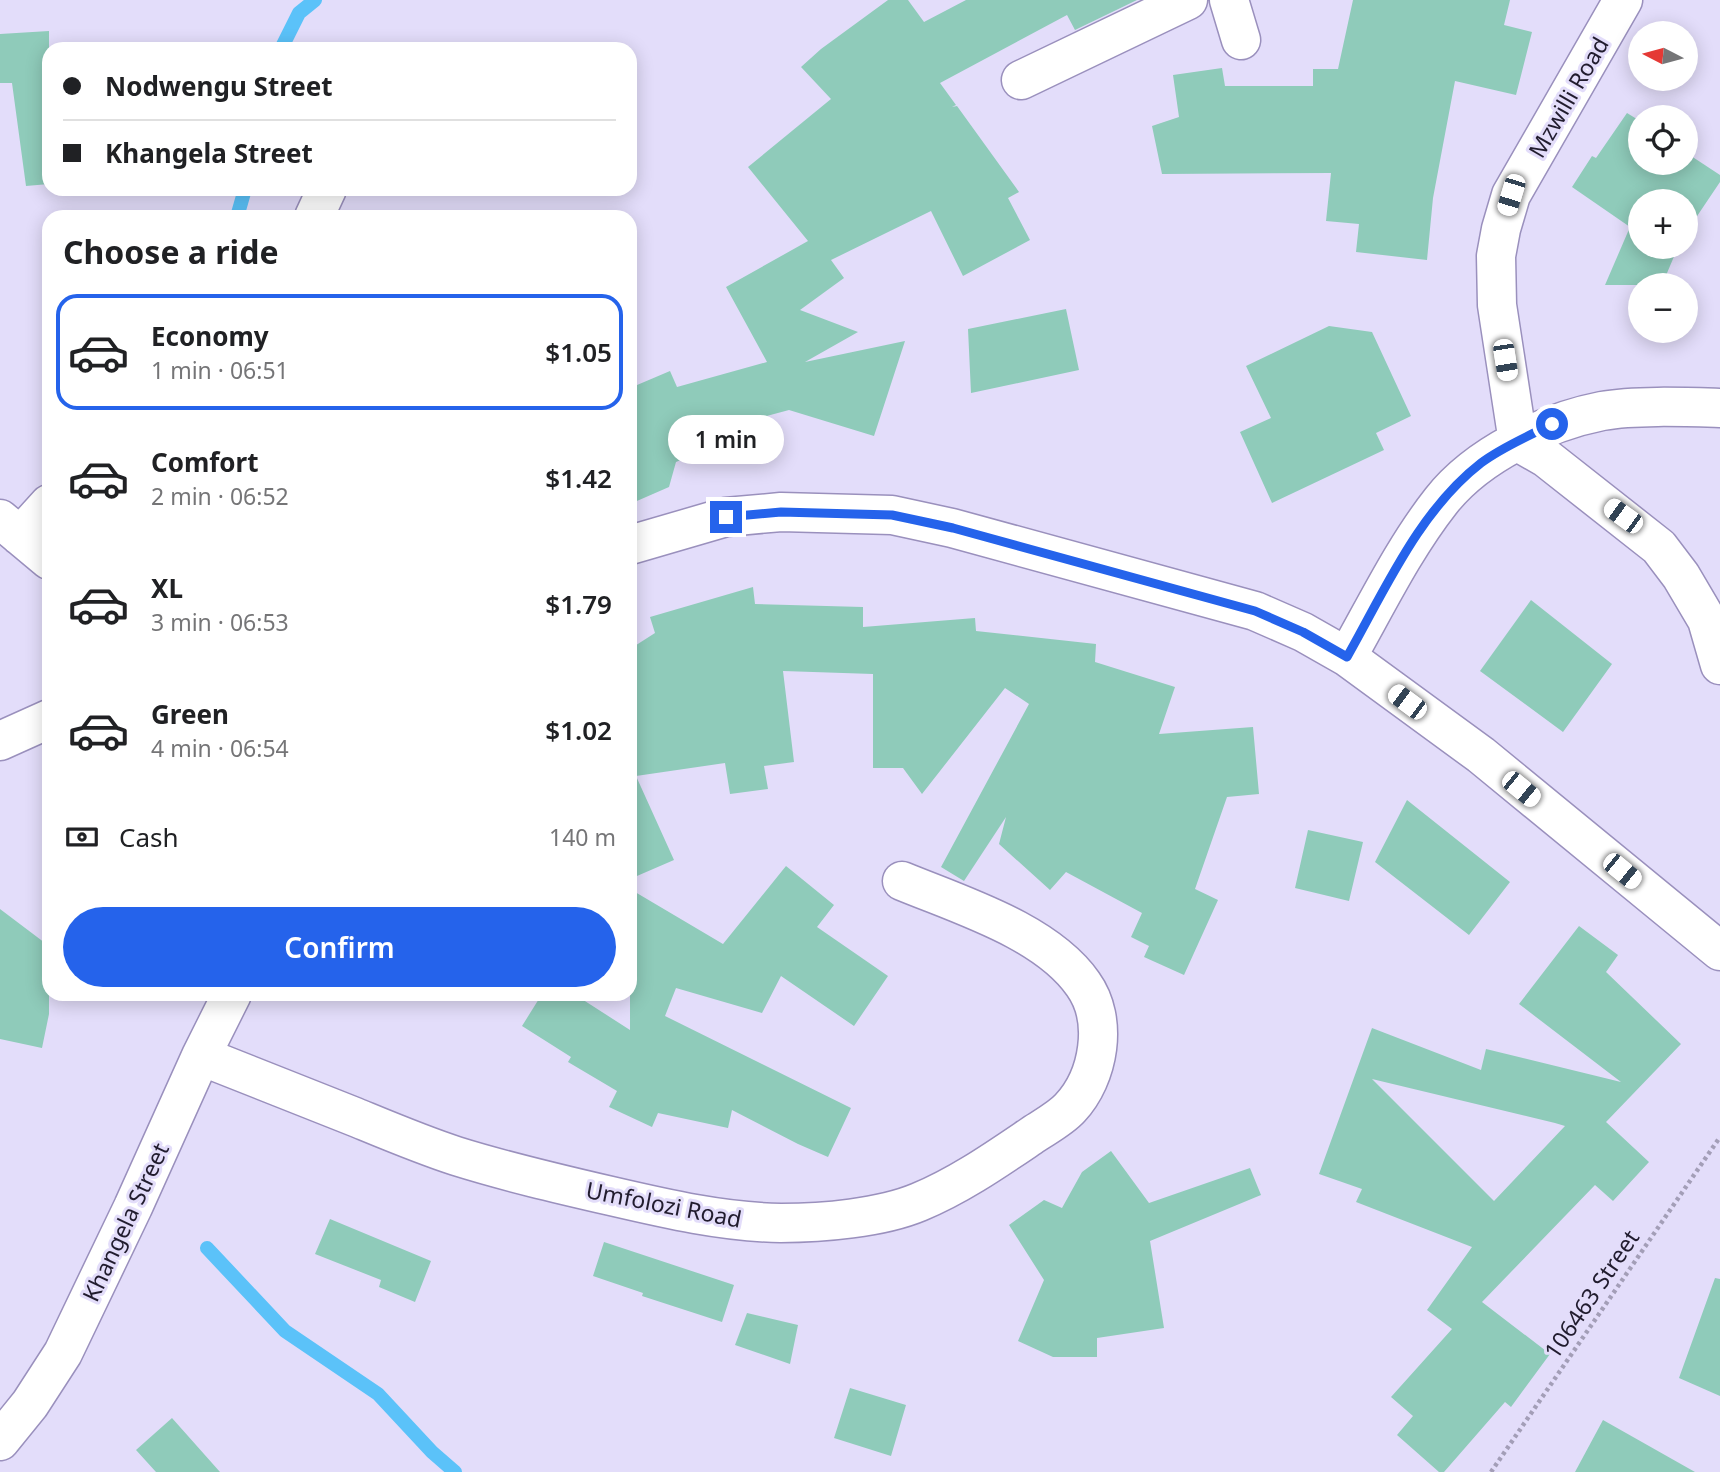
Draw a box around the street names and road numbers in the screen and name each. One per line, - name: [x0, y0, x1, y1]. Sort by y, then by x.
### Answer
- street label: Mzwilli Road: [1520, 31, 1616, 163]
- street label: Khangela Street: [74, 1137, 176, 1307]
- street label: Umfolozi Road: [584, 1173, 744, 1235]
- street label: 106463 Street: [1536, 1223, 1646, 1365]

